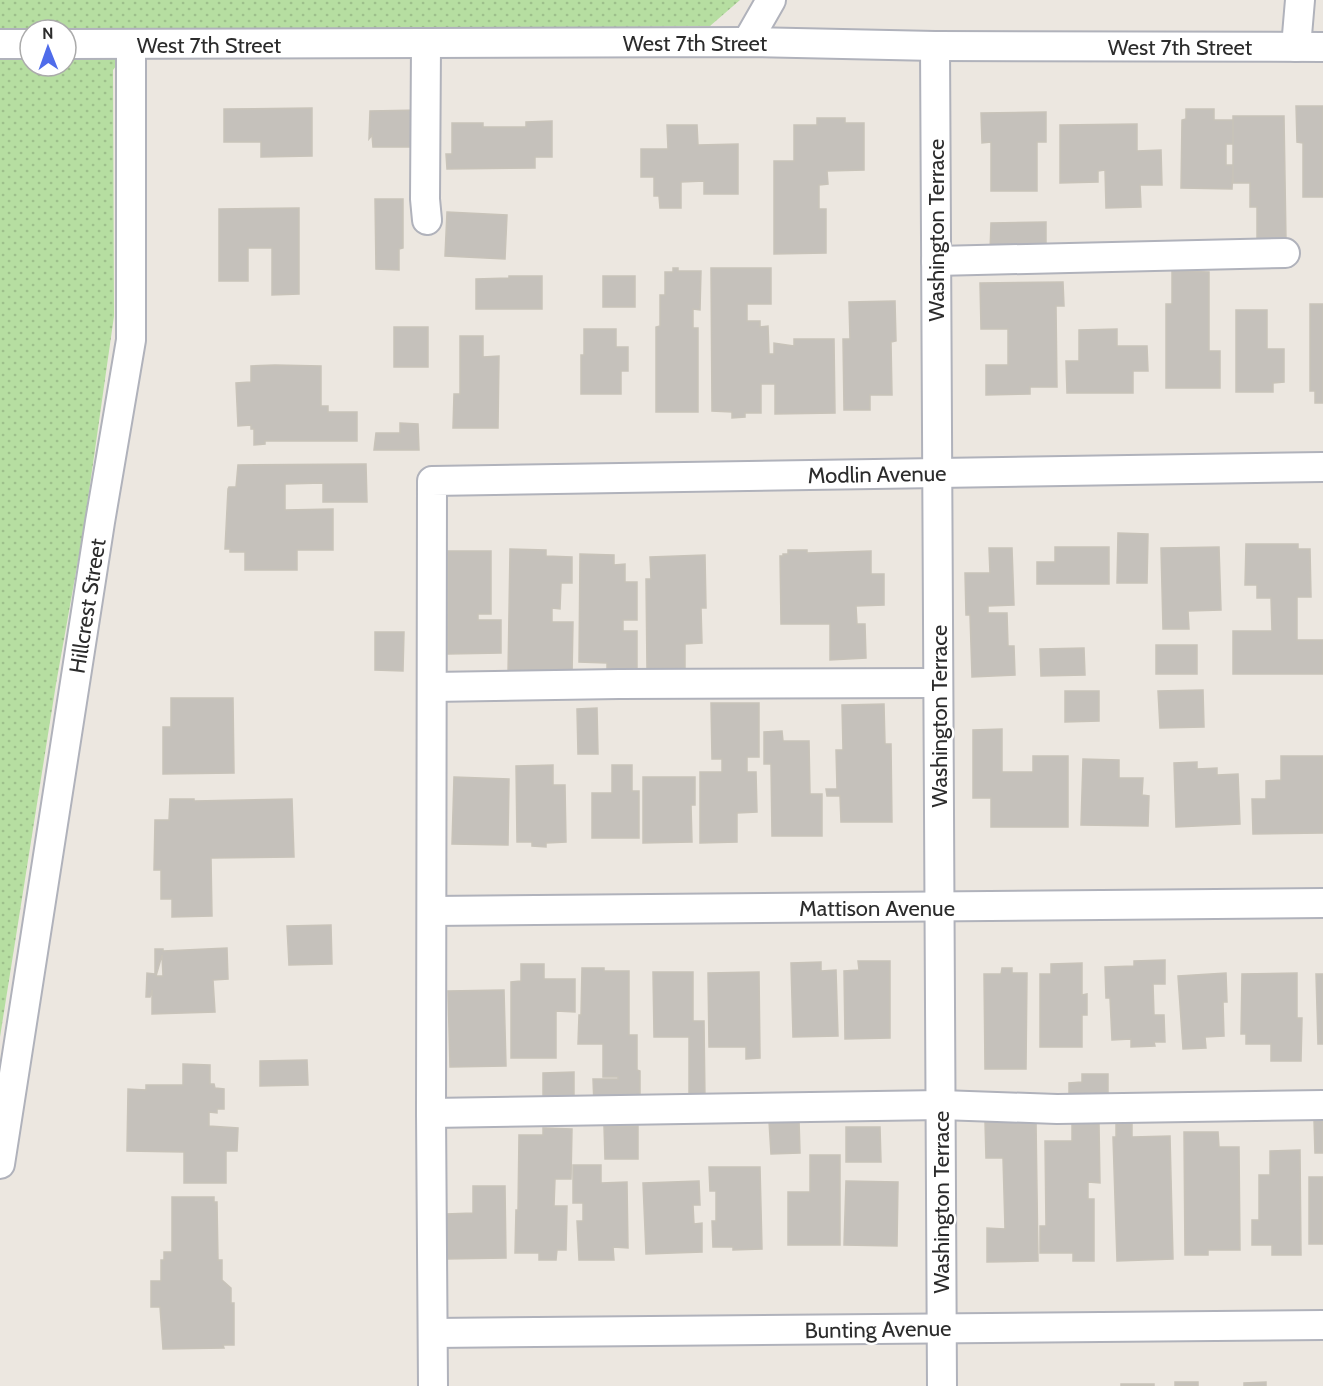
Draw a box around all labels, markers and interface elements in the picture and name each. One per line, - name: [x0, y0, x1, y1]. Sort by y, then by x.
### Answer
- north arrow: [18, 18, 78, 78]
- text: N: [42, 24, 54, 43]
- street label: West 7th Street: [623, 30, 768, 57]
- street label: West 7th Street: [137, 32, 282, 59]
- street label: West 7th Street: [1108, 34, 1253, 61]
- street label: Washington Terrace: [923, 139, 950, 321]
- street label: Modlin Avenue: [807, 460, 947, 489]
- street label: Hillcrest Street: [64, 536, 112, 675]
- street label: Washington Terrace: [926, 625, 953, 807]
- street label: Mattison Avenue: [799, 895, 955, 922]
- street label: Washington Terrace: [928, 1111, 955, 1293]
- street label: Bunting Avenue: [804, 1315, 952, 1344]

